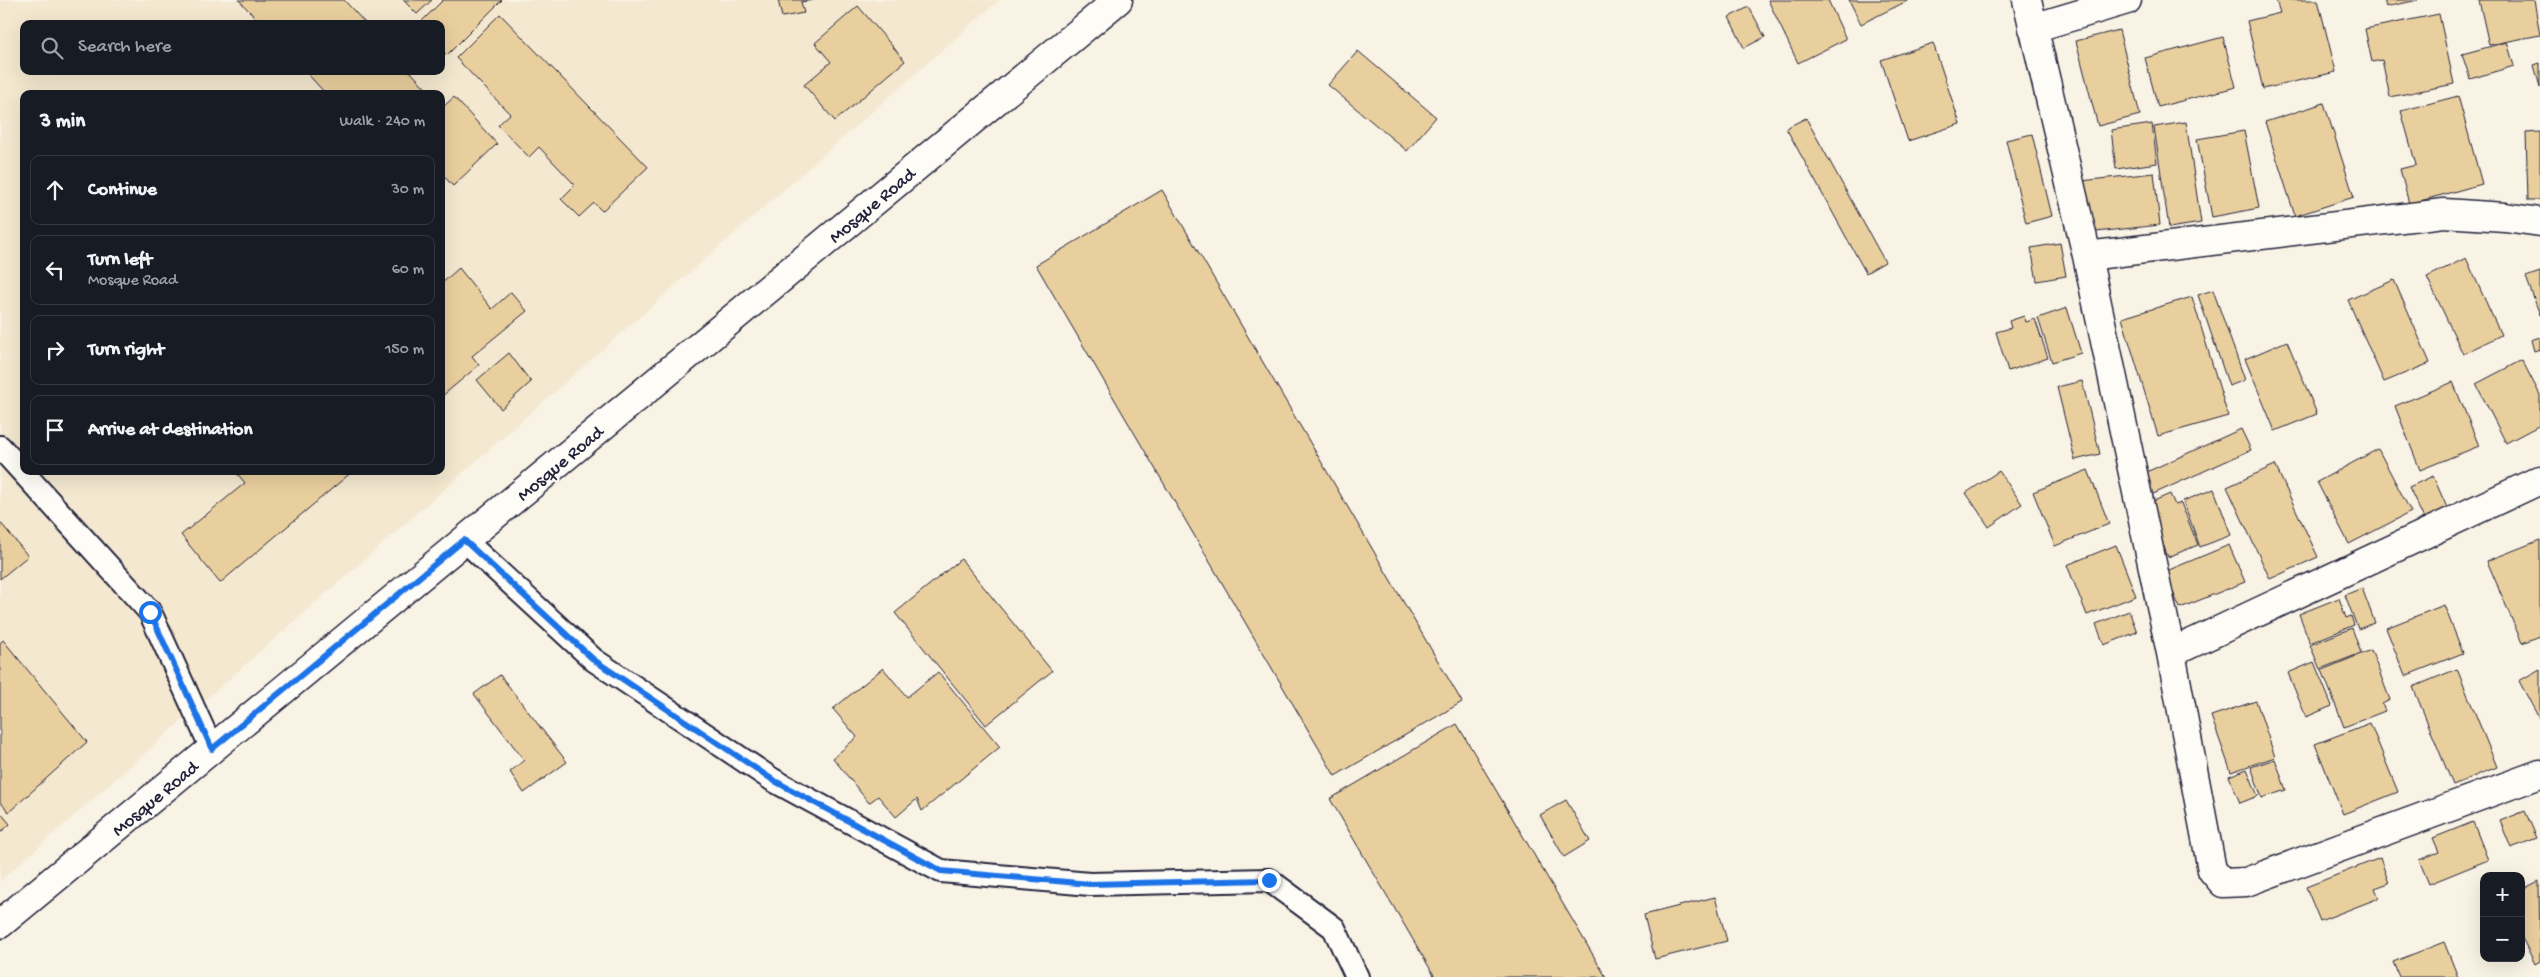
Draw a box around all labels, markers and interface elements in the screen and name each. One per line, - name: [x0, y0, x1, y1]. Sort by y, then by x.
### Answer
- search box: [20, 20, 445, 75]
- icon: search: [38, 34, 66, 62]
- text: Search here: [78, 36, 172, 59]
- text: 3 min: [40, 110, 85, 135]
- text: Walk · 240 m: [340, 113, 425, 132]
- street label: Mosque Road: [825, 163, 923, 250]
- icon: ahead: [41, 176, 69, 204]
- text: Continue: [88, 179, 157, 202]
- text: 30 m: [391, 181, 424, 200]
- text: Turn left: [88, 249, 152, 272]
- icon: left: [41, 256, 69, 284]
- text: 60 m: [392, 261, 424, 280]
- text: Mosque Road: [88, 272, 177, 291]
- icon: right: [41, 336, 69, 364]
- text: Turn right: [88, 339, 164, 362]
- text: 150 m: [385, 341, 424, 360]
- icon: arrive: [41, 416, 69, 444]
- text: Arrive at destination: [88, 419, 252, 442]
- street label: Mosque Road: [513, 421, 611, 508]
- route start: [139, 601, 162, 624]
- street label: Mosque Road: [108, 756, 206, 843]
- route end: [1258, 869, 1281, 892]
- map controls: [2480, 872, 2525, 962]
- button: +: [2480, 872, 2525, 917]
- button: −: [2480, 917, 2525, 962]

